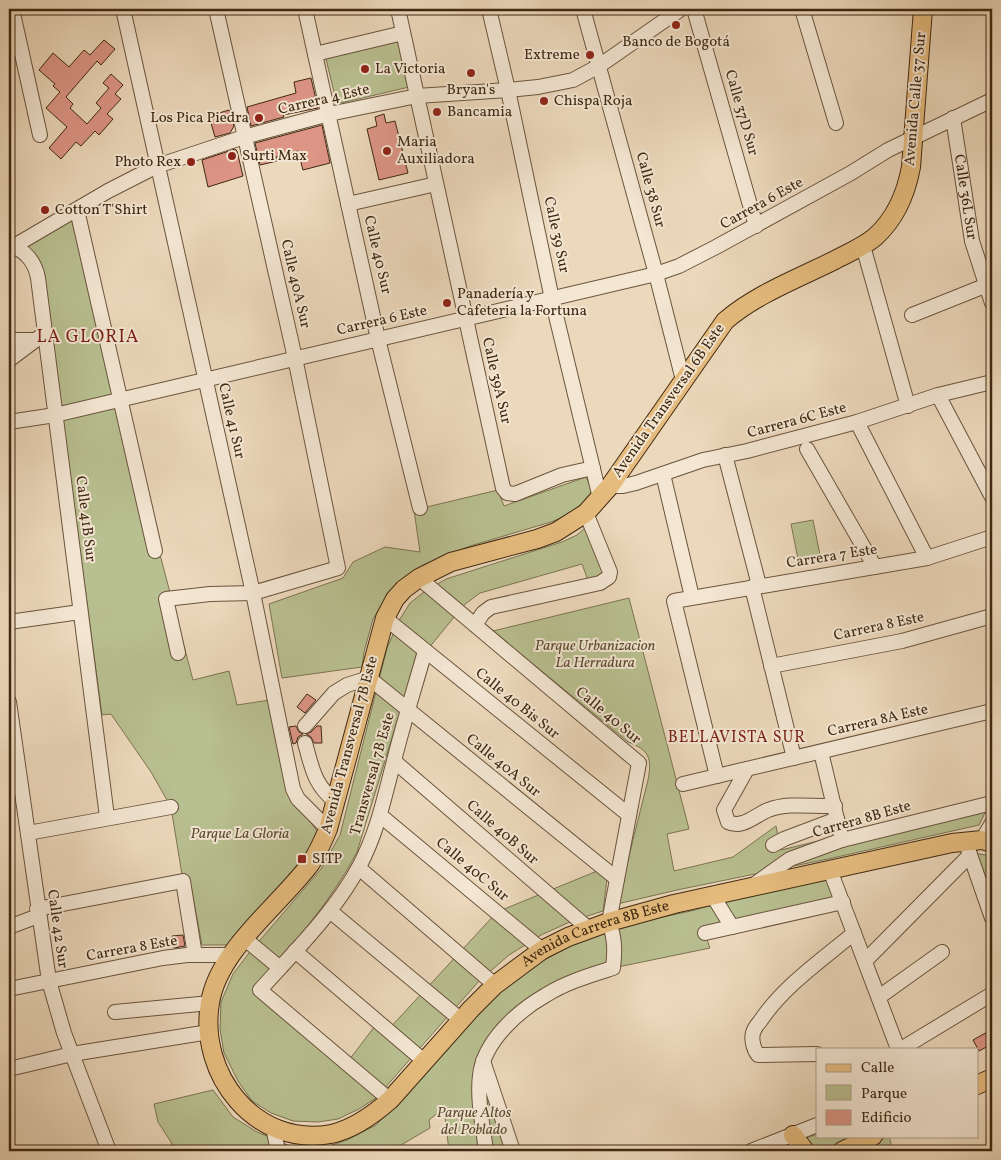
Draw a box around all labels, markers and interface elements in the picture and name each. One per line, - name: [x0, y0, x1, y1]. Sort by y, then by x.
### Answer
- marker: Banco de Bogotá: [670, 19, 682, 31]
- street label: Avenida Calle 37 Sur: [900, 31, 932, 167]
- place label: Banco de Bogotá: [622, 32, 730, 53]
- place label: Extreme: [524, 45, 580, 66]
- marker: Extreme: [584, 49, 596, 61]
- place label: La Victoria: [375, 59, 446, 80]
- marker: La Victoria: [359, 63, 371, 75]
- marker: Bryan's: [465, 67, 477, 79]
- street label: Calle 37D Sur: [719, 68, 763, 158]
- street label: Carrera 4 Este: [276, 79, 372, 121]
- place label: Bryan's: [447, 80, 495, 101]
- place label: Chispa Roja: [554, 91, 632, 112]
- marker: Chispa Roja: [538, 95, 550, 107]
- place label: Bancamia: [447, 102, 512, 123]
- marker: Bancamia: [431, 106, 443, 118]
- place label: Los Pica Piedra: [150, 108, 249, 129]
- marker: Los Pica Piedra: [253, 112, 265, 124]
- place label: Maria Auxiliadora: [397, 132, 475, 170]
- marker: Maria Auxiliadora: [381, 145, 393, 157]
- place label: Surti Max: [242, 146, 307, 167]
- marker: Surti Max: [226, 150, 238, 162]
- street label: Calle 38 Sur: [630, 150, 670, 230]
- place label: Photo Rex: [114, 152, 181, 173]
- street label: Calle 36L Sur: [948, 153, 982, 241]
- marker: Photo Rex: [185, 156, 197, 168]
- street label: Carrera 6 Este: [717, 173, 807, 235]
- street label: Calle 39 Sur: [538, 195, 574, 275]
- place label: Cotton T'Shirt: [55, 200, 148, 221]
- marker: Cotton T'Shirt: [39, 204, 51, 216]
- street label: Calle 40 Sur: [358, 214, 396, 296]
- street label: Calle 40A Sur: [275, 237, 315, 331]
- place label: Panadería y Cafeteria la Fortuna: [457, 284, 587, 322]
- marker: Panadería y Cafeteria la Fortuna: [441, 297, 453, 309]
- street label: Carrera 6 Este: [335, 300, 429, 342]
- street label: Avenida Transversal 6B Este: [608, 320, 730, 482]
- district label: LA GLORIA: [36, 325, 140, 350]
- street label: Calle 39A Sur: [476, 336, 516, 426]
- street label: Calle 41 Sur: [212, 381, 250, 461]
- street label: Carrera 6C Este: [745, 398, 849, 444]
- street label: Calle 41B Sur: [69, 475, 101, 563]
- street label: Carrera 7 Este: [785, 539, 879, 575]
- street label: Carrera 8 Este: [832, 607, 926, 647]
- park label: Parque Urbanizacion La Herradura: [535, 636, 656, 674]
- street label: Avenida Transversal 7B Este: [318, 654, 382, 836]
- street label: Calle 40 Bis Sur: [470, 663, 564, 745]
- street label: Calle 40 Sur: [571, 682, 645, 750]
- street label: Carrera 8A Este: [826, 699, 930, 743]
- street label: Transversal 7B Este: [347, 711, 399, 837]
- district label: BELLAVISTA SUR: [668, 727, 806, 749]
- street label: Calle 40A Sur: [461, 729, 545, 803]
- street label: Calle 40B Sur: [461, 796, 543, 870]
- street label: Carrera 8B Este: [810, 796, 914, 844]
- park label: Parque La Gloria: [191, 824, 289, 845]
- street label: Calle 40C Sur: [431, 833, 513, 907]
- place label: SITP: [312, 849, 343, 870]
- marker: SITP: [296, 853, 308, 865]
- street label: Calle 42 Sur: [41, 888, 73, 970]
- street label: Avenida Carrera 8B Este: [517, 895, 672, 973]
- street label: Carrera 8 Este: [85, 931, 179, 967]
- legend: [816, 1048, 978, 1138]
- text: Calle: [861, 1058, 894, 1079]
- text: Parque: [861, 1084, 907, 1105]
- park label: Parque Altos del Poblado: [437, 1103, 512, 1141]
- text: Edificio: [861, 1108, 912, 1129]

